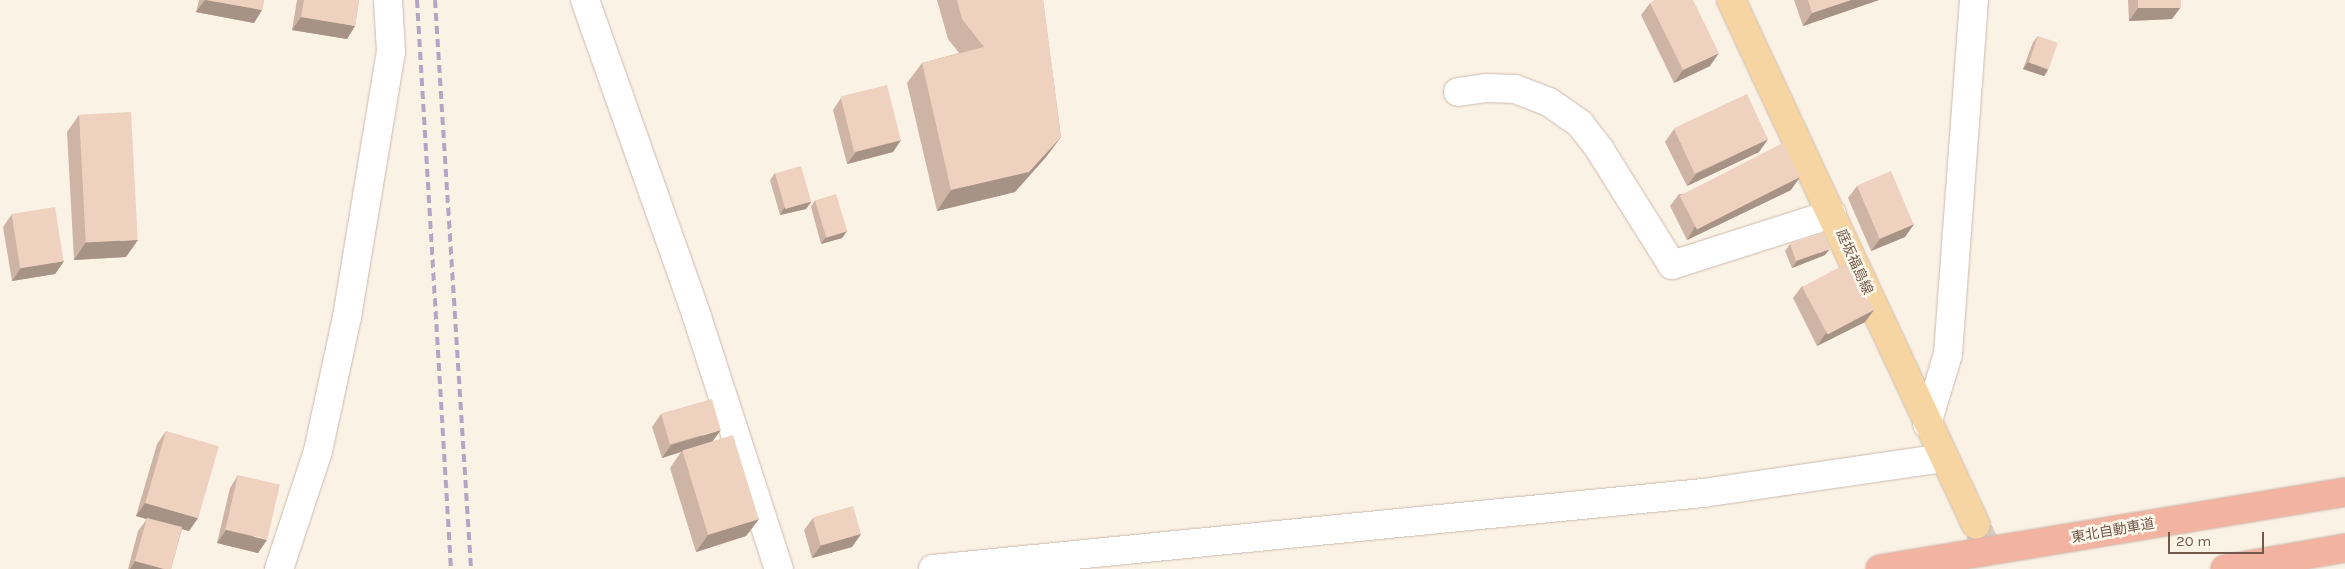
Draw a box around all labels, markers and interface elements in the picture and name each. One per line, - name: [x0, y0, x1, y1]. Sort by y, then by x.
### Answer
- street label: 庭坂福島線: [1832, 227, 1876, 297]
- street label: 東北自動車道: [2070, 515, 2156, 547]
- scale bar: [2170, 522, 2266, 554]
- text: 20 m: [2176, 532, 2211, 550]

